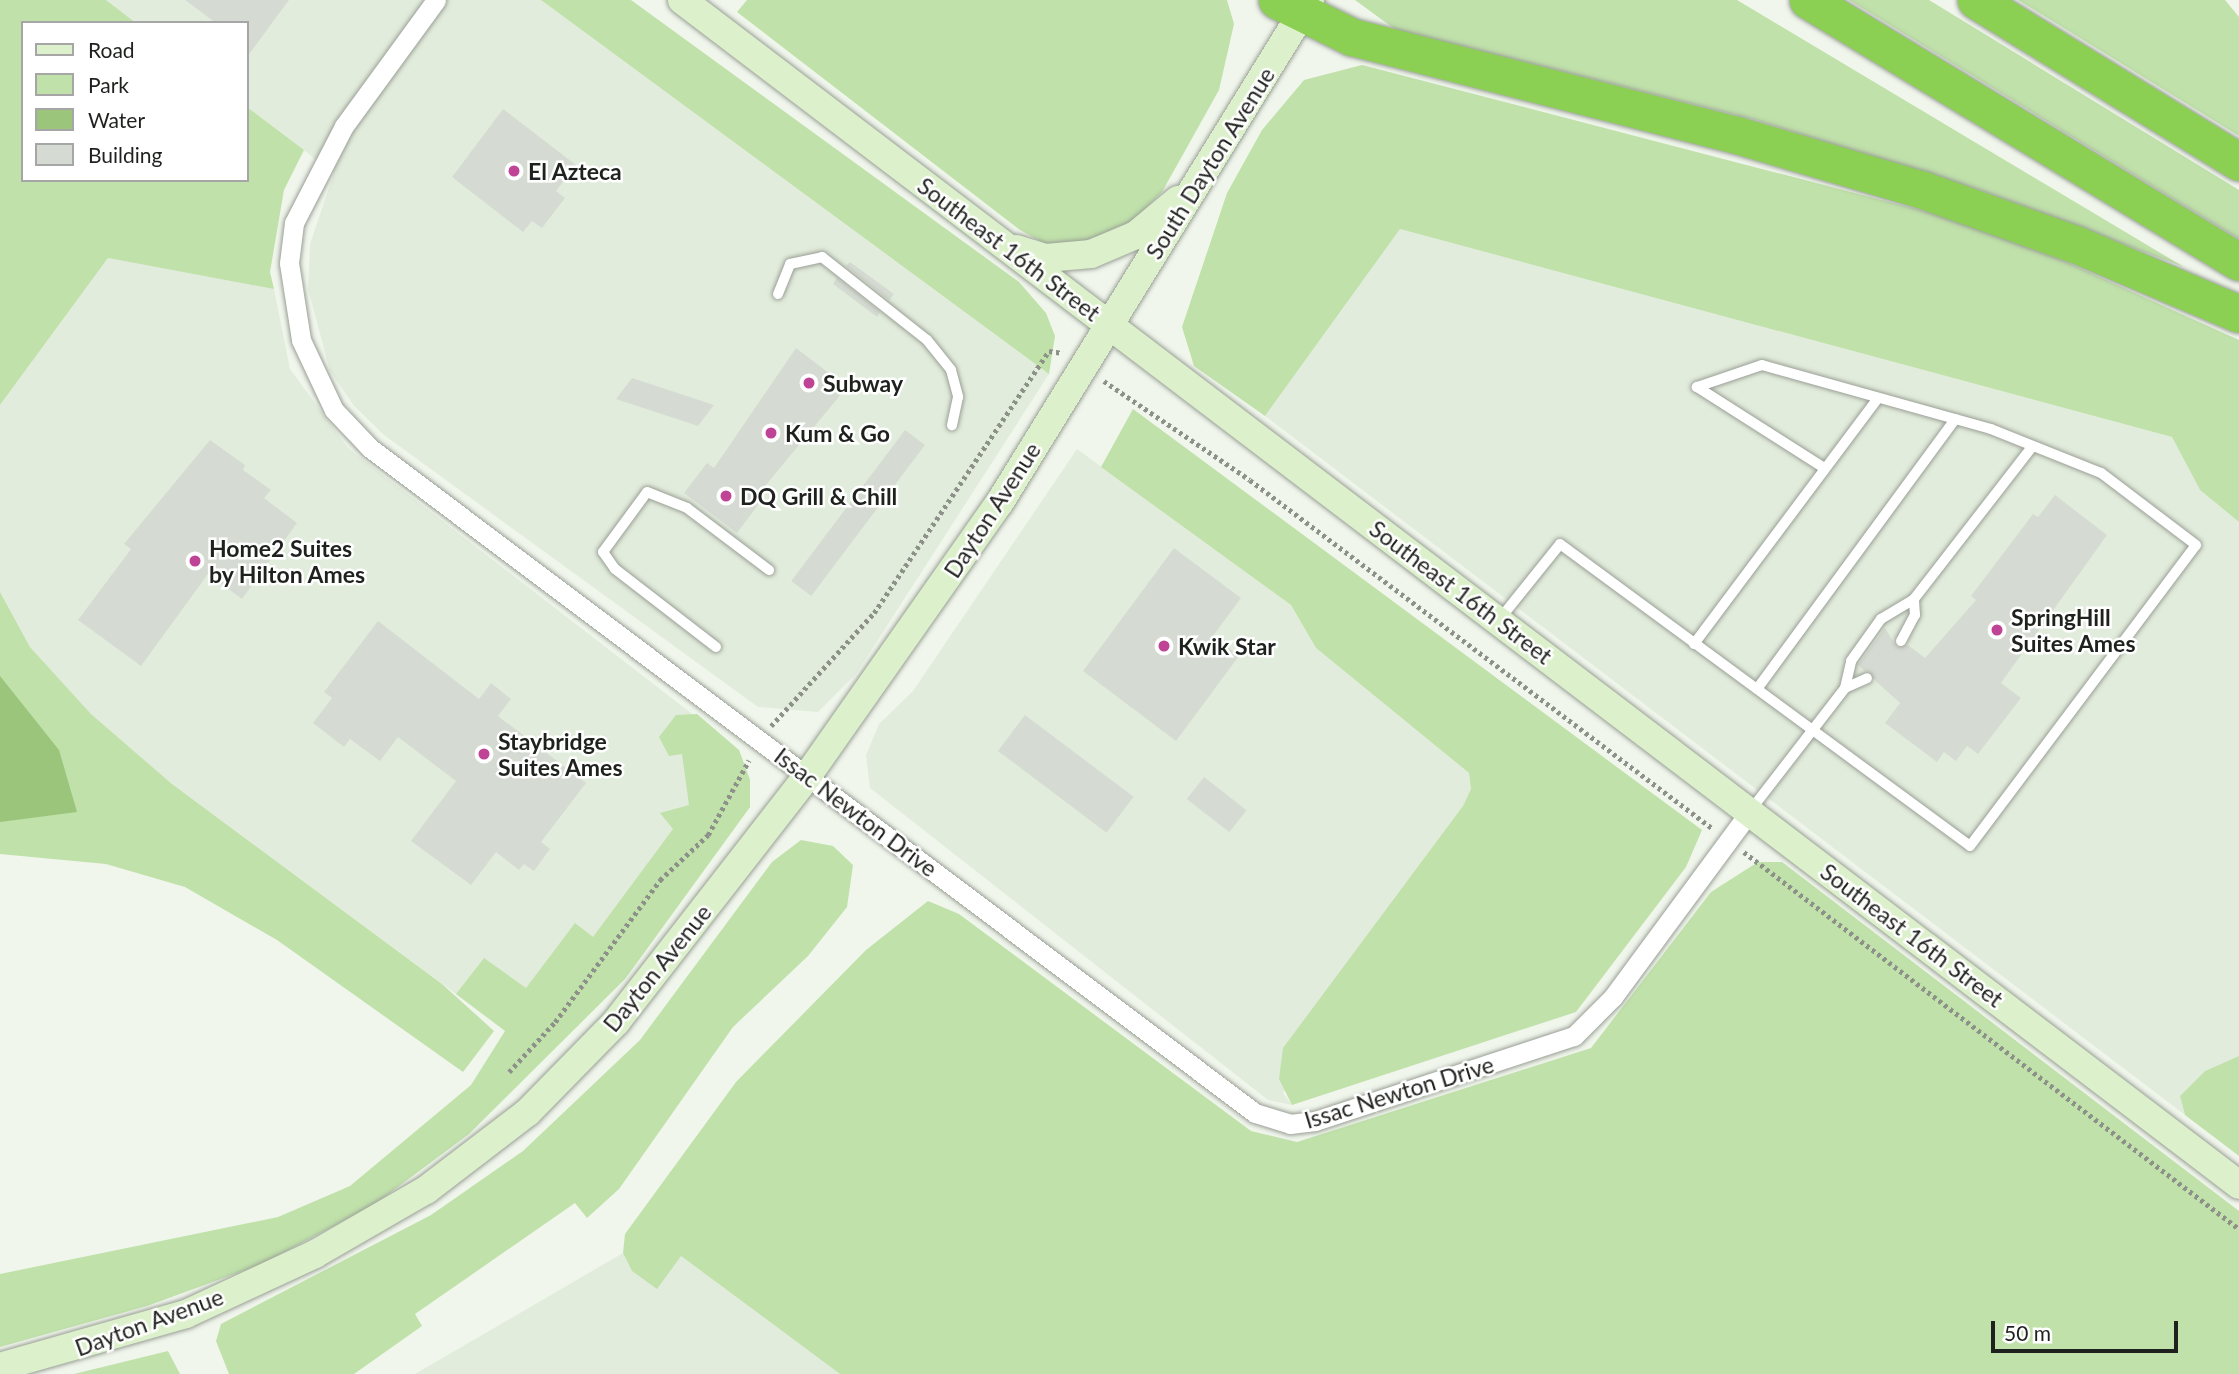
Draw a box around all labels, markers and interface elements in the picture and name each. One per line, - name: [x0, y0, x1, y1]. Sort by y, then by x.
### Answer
- legend: [21, 21, 248, 182]
- text: Road: [88, 37, 135, 62]
- street label: South Dayton Avenue: [1140, 62, 1280, 264]
- text: Park: [88, 72, 129, 97]
- text: Water: [88, 107, 145, 132]
- text: Building: [88, 142, 163, 167]
- place label: El Azteca: [528, 157, 623, 185]
- marker: El Azteca: [506, 163, 522, 179]
- street label: Southeast 16th Street: [912, 171, 1106, 327]
- place label: Subway: [823, 369, 903, 397]
- marker: Subway: [801, 375, 817, 391]
- place label: Kum & Go: [785, 419, 890, 447]
- marker: Kum & Go: [763, 425, 779, 441]
- street label: Dayton Avenue: [938, 437, 1046, 583]
- place label: DQ Grill & Chill: [740, 482, 897, 510]
- marker: DQ Grill & Chill: [718, 488, 734, 504]
- street label: Southeast 16th Street: [1364, 514, 1558, 670]
- place label: Home2 Suites by Hilton Ames: [209, 534, 366, 588]
- marker: Home2 Suites by Hilton Ames: [187, 553, 203, 569]
- place label: SpringHill Suites Ames: [2011, 603, 2136, 657]
- marker: SpringHill Suites Ames: [1989, 622, 2005, 638]
- place label: Kwik Star: [1178, 632, 1276, 660]
- marker: Kwik Star: [1156, 638, 1172, 654]
- place label: Staybridge Suites Ames: [498, 727, 623, 781]
- street label: Issac Newton Drive: [769, 742, 943, 882]
- marker: Staybridge Suites Ames: [476, 746, 492, 762]
- street label: Southeast 16th Street: [1815, 857, 2009, 1013]
- street label: Dayton Avenue: [597, 899, 717, 1037]
- street label: Issac Newton Drive: [1301, 1050, 1497, 1134]
- street label: Dayton Avenue: [71, 1282, 227, 1362]
- scale bar: [1994, 1308, 2181, 1352]
- text: 50 m: [2004, 1320, 2051, 1345]

